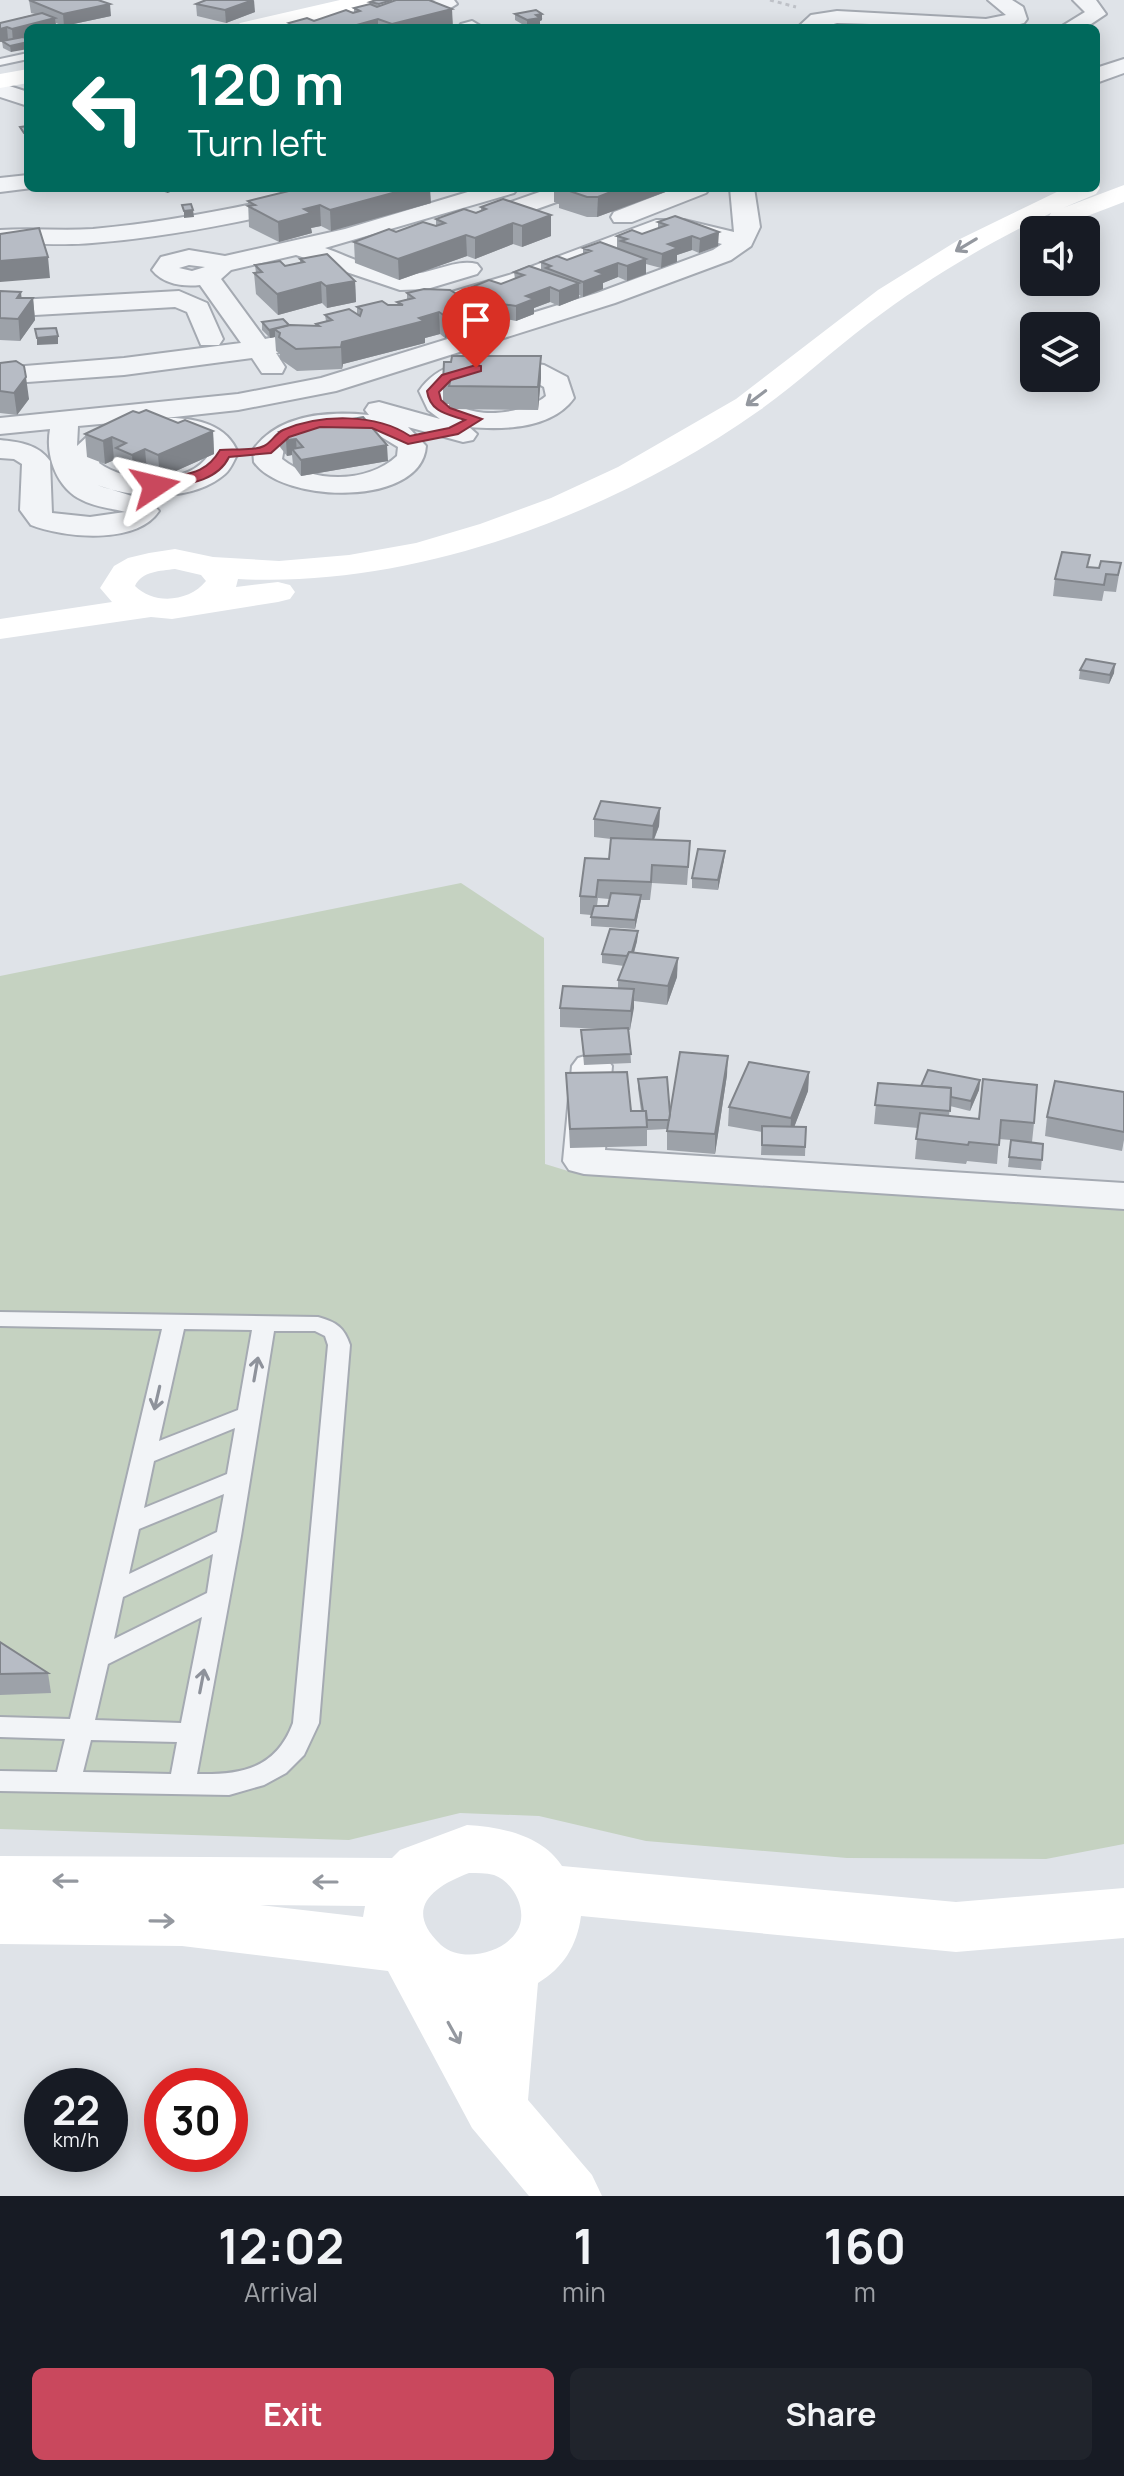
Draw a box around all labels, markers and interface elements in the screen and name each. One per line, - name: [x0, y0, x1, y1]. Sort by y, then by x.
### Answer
- text: 120 m: [188, 45, 344, 122]
- icon: left: [56, 56, 160, 160]
- text: Turn left: [188, 118, 327, 167]
- map controls: [1020, 216, 1100, 392]
- button: sound: [1020, 216, 1100, 296]
- one-way arrow: [955, 237, 978, 253]
- pin: [442, 286, 510, 368]
- icon: arrive: [454, 298, 498, 342]
- button: layers: [1020, 312, 1100, 392]
- one-way arrow: [746, 389, 768, 406]
- position arrow: [113, 444, 197, 528]
- one-way arrow: [250, 1357, 265, 1382]
- one-way arrow: [149, 1384, 164, 1410]
- one-way arrow: [195, 1668, 210, 1694]
- one-way arrow: [52, 1873, 79, 1889]
- one-way arrow: [312, 1874, 339, 1890]
- one-way arrow: [148, 1913, 175, 1929]
- one-way arrow: [447, 2021, 463, 2044]
- speed limit sign: 30: [144, 2068, 248, 2172]
- text: 22: [52, 2082, 100, 2137]
- text: km/h: [53, 2126, 99, 2153]
- text: 12:02: [218, 2213, 344, 2278]
- text: 1: [573, 2213, 594, 2278]
- text: 160: [824, 2213, 906, 2278]
- text: Arrival: [244, 2274, 318, 2310]
- text: min: [562, 2274, 606, 2310]
- text: m: [854, 2274, 876, 2310]
- button: Exit: [32, 2368, 554, 2460]
- button: Share: [570, 2368, 1092, 2460]

